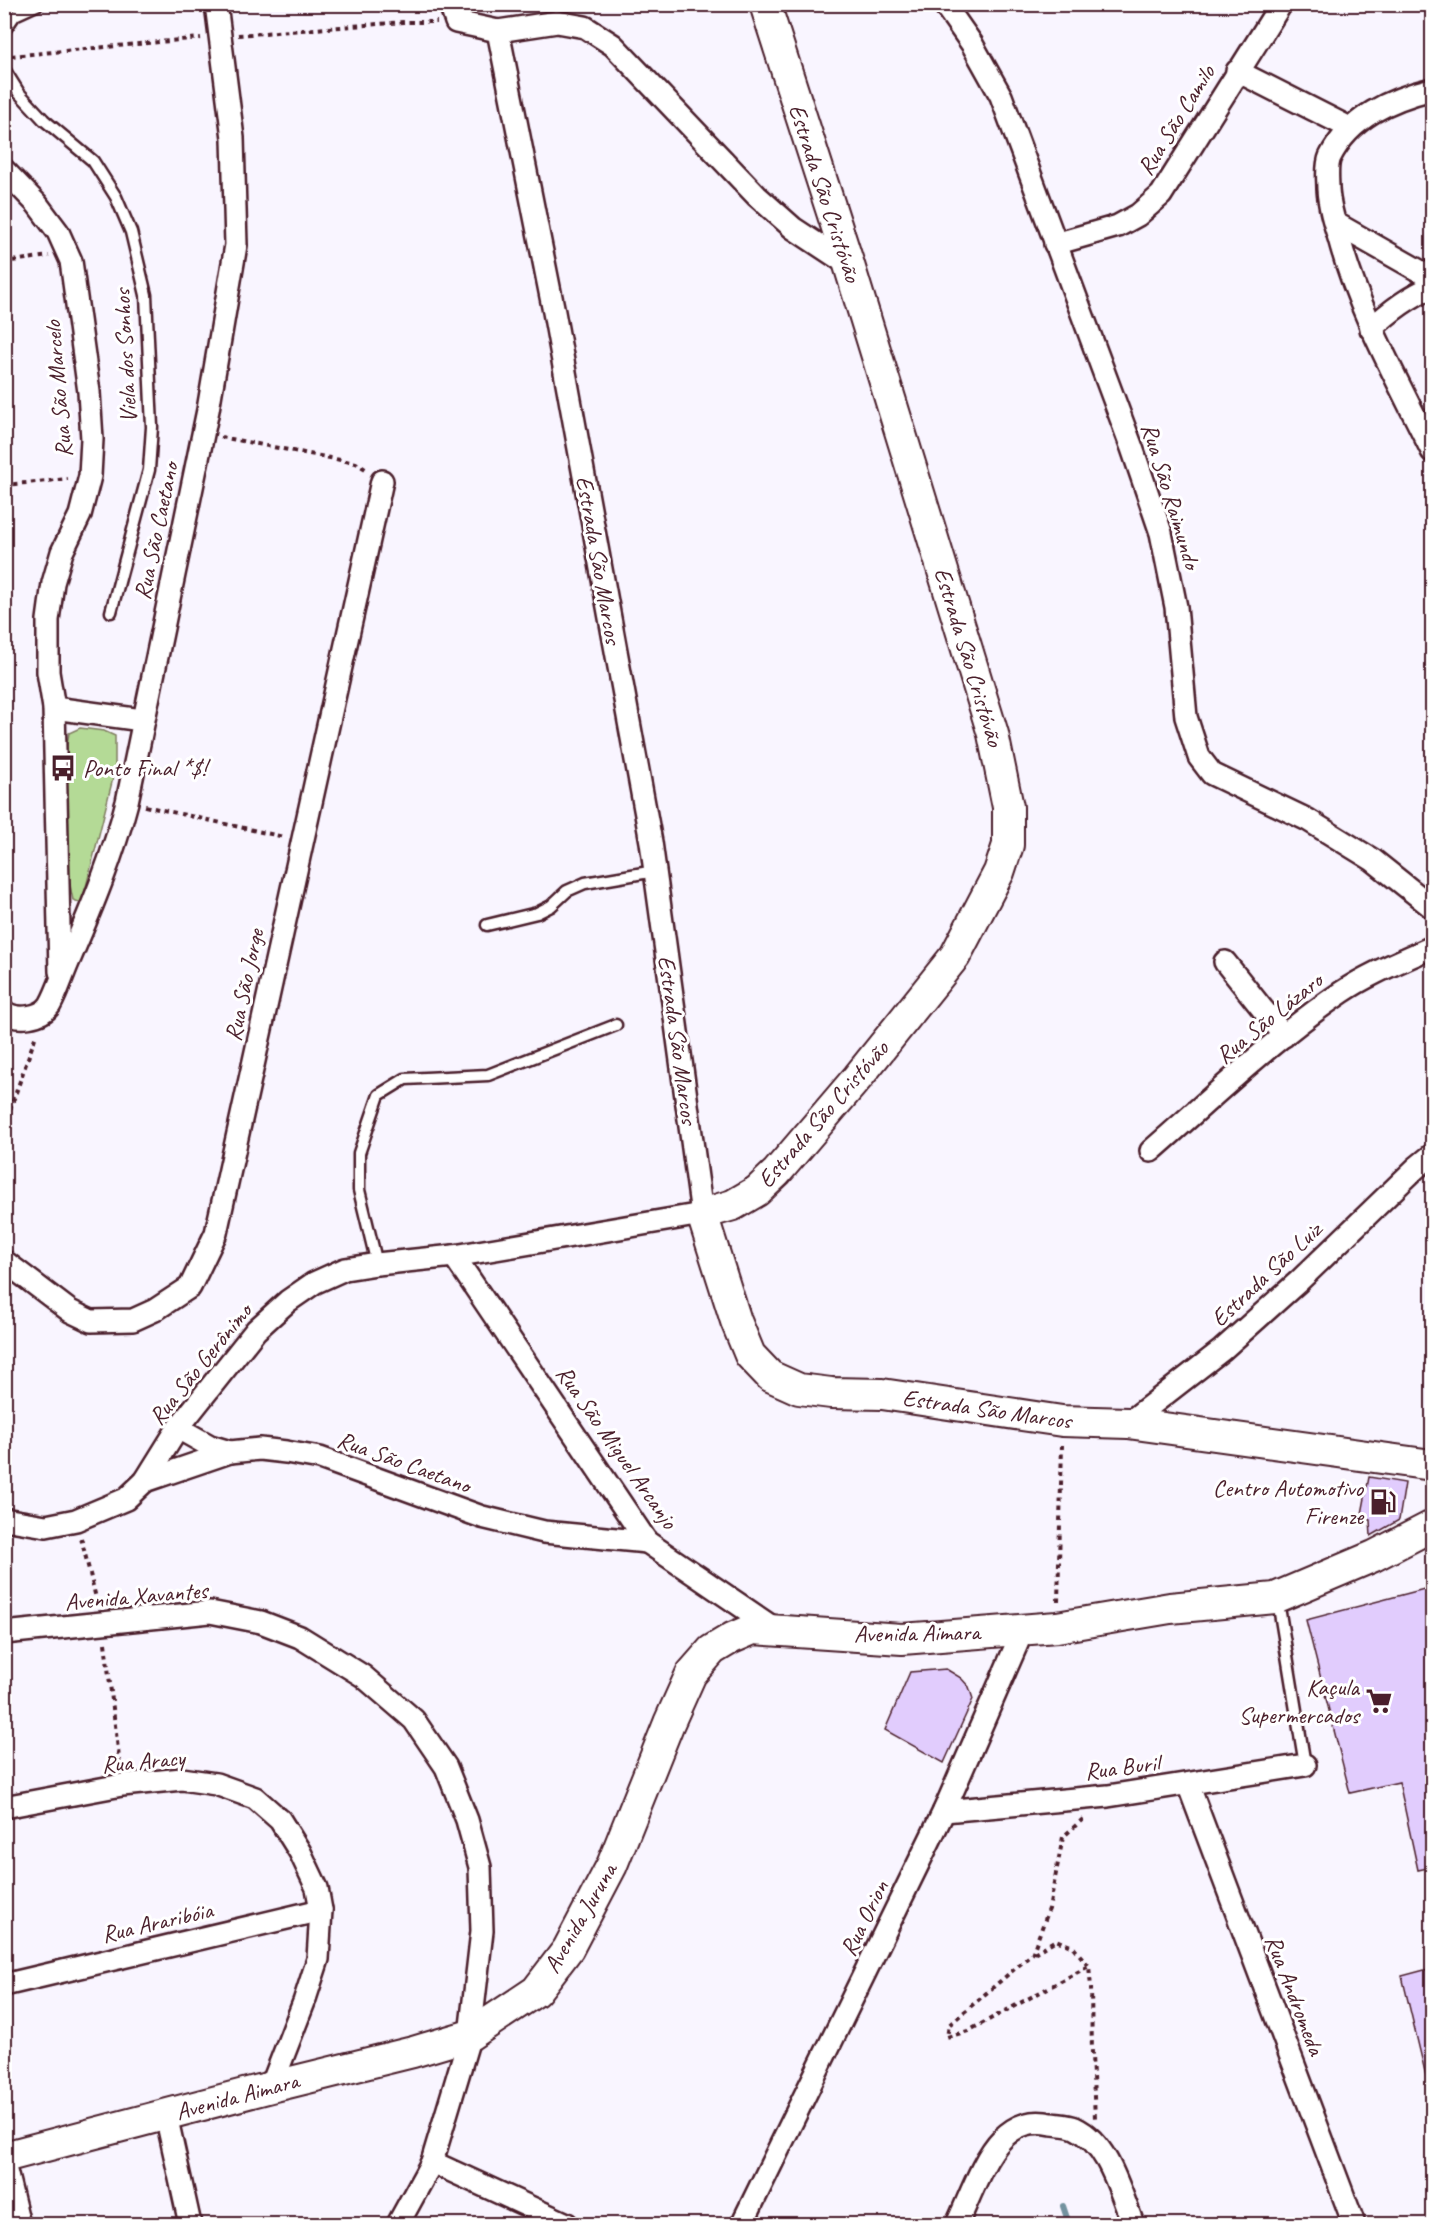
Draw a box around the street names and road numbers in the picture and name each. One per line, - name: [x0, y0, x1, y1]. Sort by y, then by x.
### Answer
- street label: Rua São Camilo: [1130, 58, 1222, 181]
- street label: Estrada São Cristóvão: [782, 100, 868, 287]
- street label: Viela dos Sonhos: [106, 286, 143, 424]
- street label: Rua São Marcelo: [37, 318, 79, 459]
- street label: Rua São Raimundo: [1135, 420, 1208, 575]
- street label: Rua São Caetano: [127, 457, 186, 602]
- street label: Estrada São Marcos: [569, 474, 629, 648]
- street label: Estrada São Cristóvão: [928, 564, 1011, 751]
- street label: Rua São Jorge: [218, 924, 271, 1044]
- street label: Estrada São Marcos: [651, 954, 705, 1128]
- street label: Rua São Lázaro: [1210, 964, 1330, 1070]
- street label: Estrada São Cristóvão: [751, 1033, 896, 1194]
- street label: Estrada São Luiz: [1204, 1213, 1329, 1333]
- street label: Rua São Gerônimo: [142, 1295, 260, 1431]
- street label: Rua São Miguel Arcanjo: [549, 1359, 685, 1536]
- street label: Estrada São Marcos: [901, 1382, 1075, 1436]
- street label: Rua São Caetano: [333, 1424, 477, 1501]
- street label: Avenida Xavantes: [64, 1575, 211, 1617]
- street label: Avenida Aimara: [854, 1617, 982, 1649]
- street label: Rua Aracy: [100, 1742, 188, 1780]
- street label: Rua Buril: [1083, 1747, 1165, 1786]
- street label: Avenida Juruna: [537, 1856, 625, 1978]
- street label: Rua Orion: [833, 1875, 895, 1961]
- street label: Rua Araribóia: [99, 1894, 217, 1949]
- street label: Rua Andromeda: [1258, 1931, 1332, 2060]
- street label: Avenida Aimara: [172, 2065, 304, 2127]

